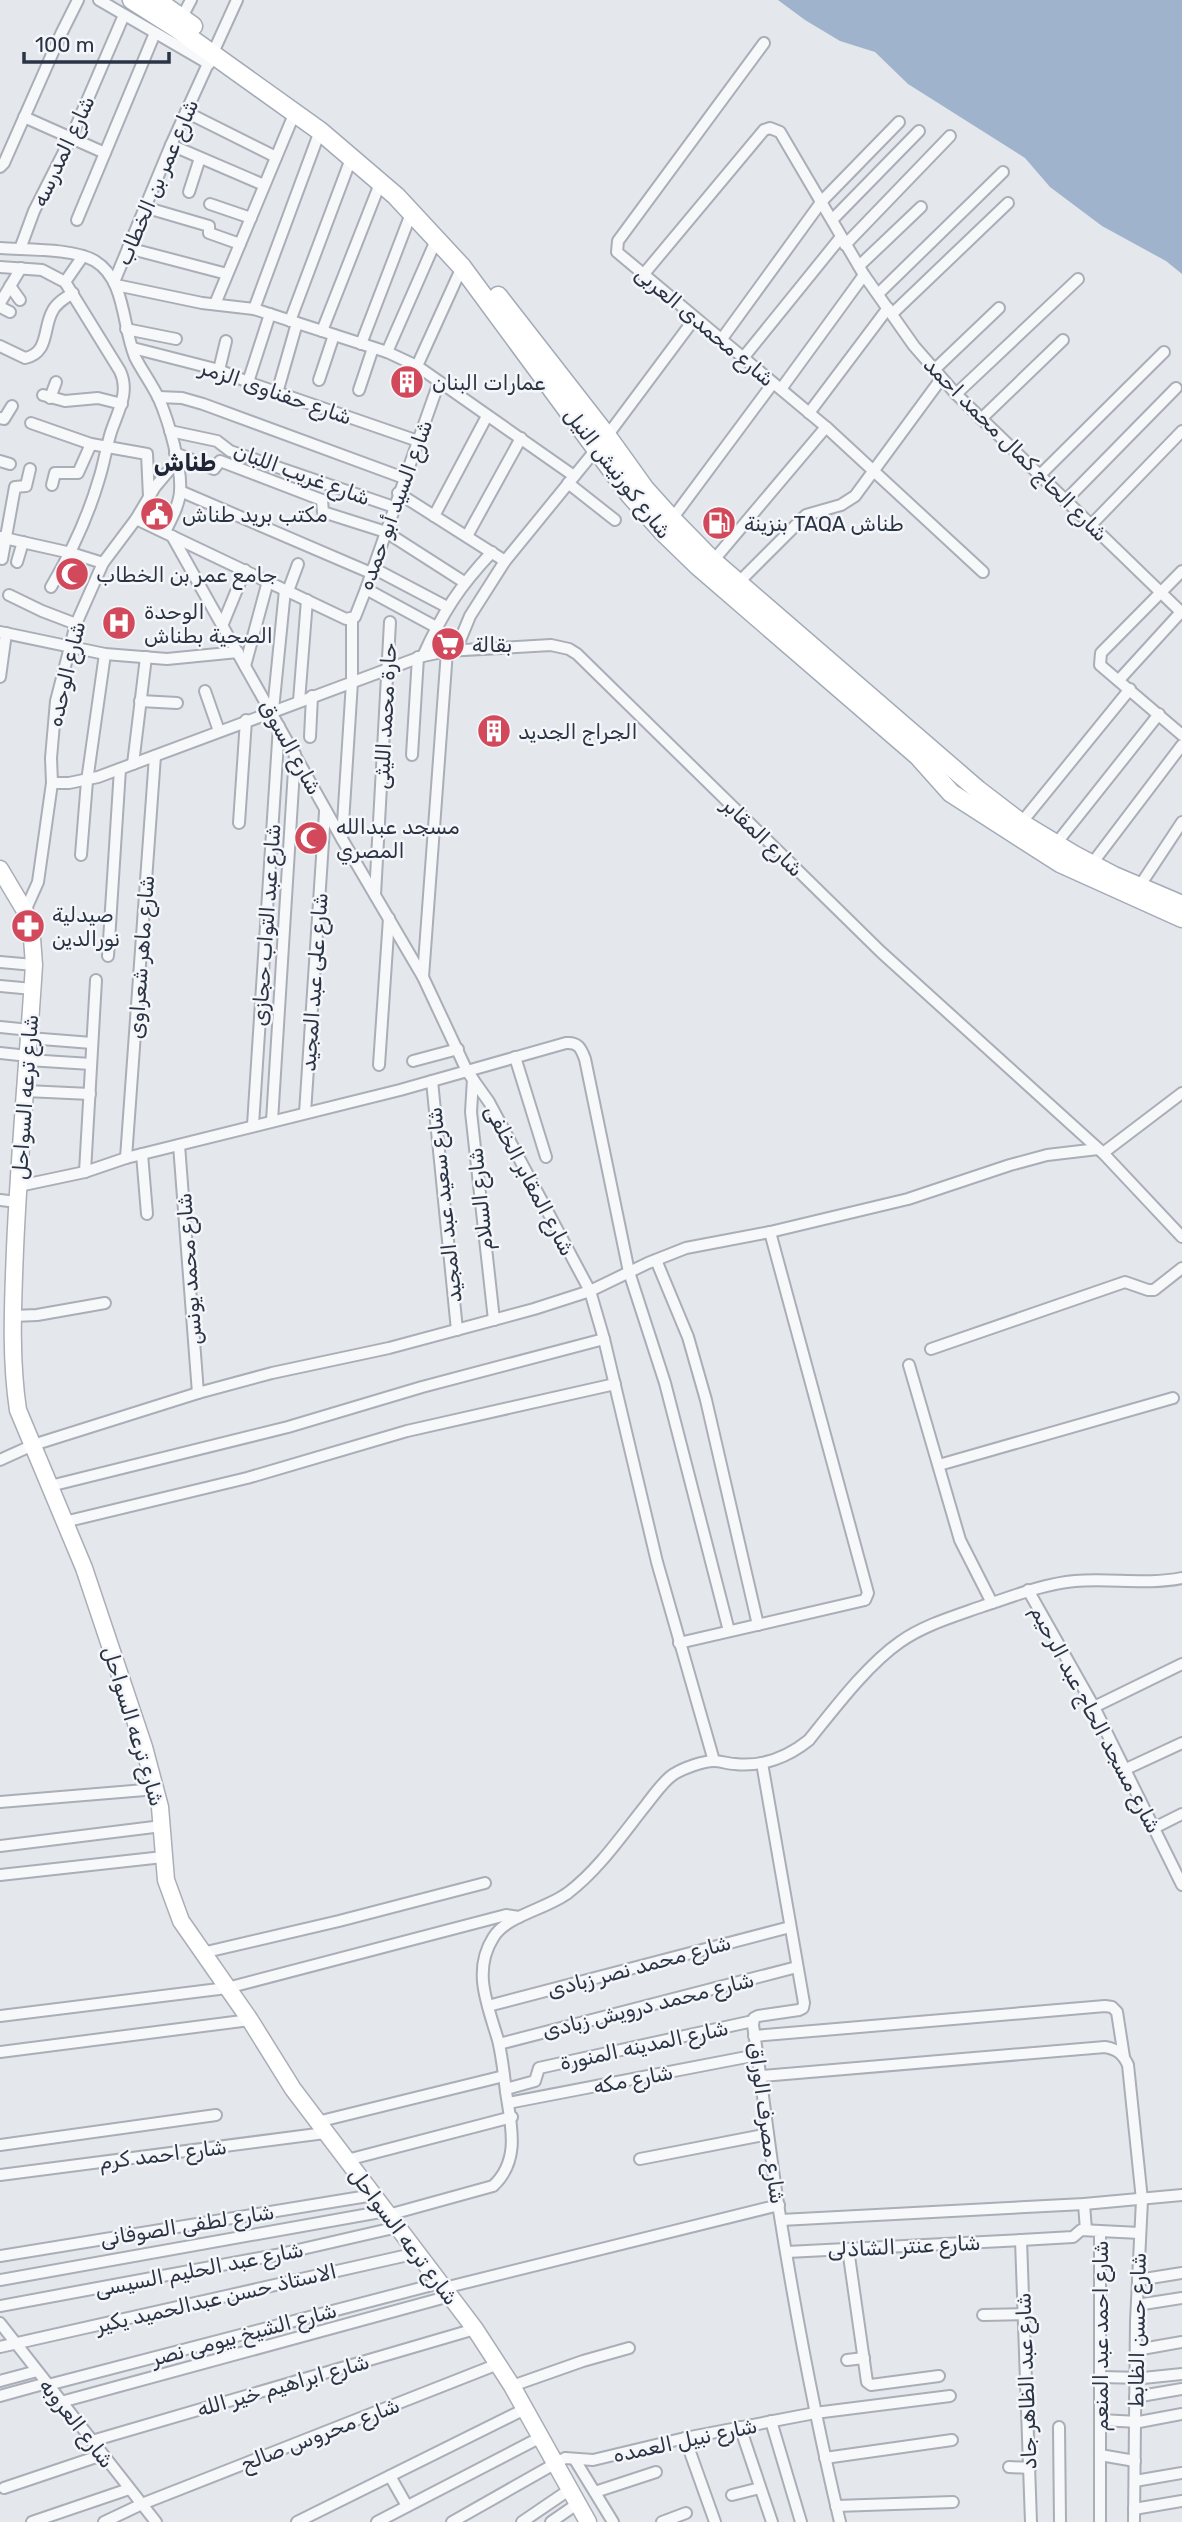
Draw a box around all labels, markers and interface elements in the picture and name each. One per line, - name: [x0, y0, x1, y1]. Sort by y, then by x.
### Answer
- scale bar: [24, 21, 170, 65]
- text: 100 m: [35, 32, 94, 57]
- street label: شارع المدرسه: [26, 92, 101, 211]
- street label: شارع عمر بن الخطاب: [111, 95, 205, 270]
- street label: شارع محمدى العربى: [629, 260, 780, 393]
- street label: شارع الحاج كمال محمد احمد: [917, 352, 1113, 548]
- street label: شارع حفناوى الزمر: [194, 354, 355, 432]
- building icon: عمارات البنان: [388, 363, 426, 401]
- place label: عمارات البنان: [432, 370, 545, 395]
- street label: شارع كورنيش النيل: [557, 402, 677, 545]
- street label: شارع السيد أبو حمده: [353, 416, 439, 594]
- street label: شارع غريب اللبان: [230, 438, 374, 512]
- district label: طناش: [154, 449, 216, 477]
- public building icon: مكتب بريد طناش: [138, 495, 176, 533]
- place label: مكتب بريد طناش: [182, 502, 328, 527]
- fuel station icon: بنزينة TAQA طناش: [700, 504, 738, 542]
- place label: بنزينة TAQA طناش: [744, 511, 904, 536]
- mosque icon: جامع عمر بن الخطاب: [53, 555, 91, 593]
- place label: جامع عمر بن الخطاب: [96, 562, 277, 590]
- place label: الوحدة الصحية بطناش: [144, 599, 273, 648]
- hospital icon: الوحدة الصحية بطناش: [100, 604, 138, 642]
- street label: شارع الوحده: [42, 619, 92, 730]
- supermarket icon: بقالة: [429, 625, 467, 663]
- place label: بقالة: [472, 632, 512, 657]
- street label: حارة محمد الليثى: [369, 642, 401, 790]
- street label: شارع السوق: [253, 695, 327, 800]
- building icon: الجراج الجديد: [475, 712, 513, 750]
- place label: الجراج الجديد: [518, 719, 638, 746]
- street label: شارع المقابر: [714, 791, 809, 883]
- place label: مسجد عبدالله المصري: [336, 814, 460, 865]
- mosque icon: مسجد عبدالله المصري: [292, 819, 330, 857]
- street label: شارع عبد التواب حجازى: [246, 823, 288, 1027]
- street label: شارع ماهر شعراوى: [123, 874, 161, 1040]
- street label: شارع على عبد المجيد: [295, 892, 335, 1072]
- place label: صيدلية نورالدين: [52, 902, 120, 951]
- pharmacy icon: صيدلية نورالدين: [9, 907, 47, 945]
- street label: شارع ترعه السواحل: [7, 1013, 45, 1181]
- street label: شارع المقابر الخلفى: [478, 1100, 580, 1261]
- street label: شارع سعيد عبد المجيد: [421, 1106, 469, 1304]
- street label: شارع السلام: [462, 1146, 500, 1252]
- street label: شارع محمد يونس: [171, 1192, 209, 1346]
- street label: شارع مسجد الحاج عبد الرحيم: [1023, 1601, 1167, 1838]
- street label: شارع ترعه السواحل: [96, 1643, 170, 1810]
- street label: شارع محمد نصر زبادى: [544, 1929, 734, 2005]
- street label: شارع محمد درويش زبادى: [539, 1967, 757, 2045]
- street label: شارع المدينه المنورة: [557, 2015, 731, 2077]
- street label: شارع مصرف الوراق: [741, 2041, 791, 2206]
- street label: شارع مكه: [591, 2059, 676, 2101]
- street label: شارع احمد كرم: [98, 2134, 228, 2176]
- street label: شارع ترعه السواحل: [343, 2162, 464, 2311]
- street label: شارع لطفى الصوفانى: [98, 2199, 276, 2253]
- street label: شارع عنتر الشاذلى: [827, 2230, 981, 2264]
- street label: شارع عبد الحليم السيسى: [92, 2236, 306, 2303]
- street label: شارع احمد عبد المنعم: [1088, 2240, 1115, 2432]
- street label: شارع حسن الظابط: [1123, 2252, 1153, 2408]
- street label: الاستاذ حسن عبدالحميد يكير: [91, 2258, 339, 2338]
- street label: شارع عبد الظاهر جاد: [1010, 2292, 1044, 2470]
- street label: شارع الشيخ بيومى نصر: [147, 2297, 340, 2373]
- street label: شارع ابراهيم خير الله: [194, 2348, 373, 2424]
- street label: شارع العروبه: [33, 2373, 120, 2474]
- street label: شارع محروس صالح: [237, 2392, 404, 2478]
- street label: شارع نبيل العمده: [611, 2413, 760, 2469]

